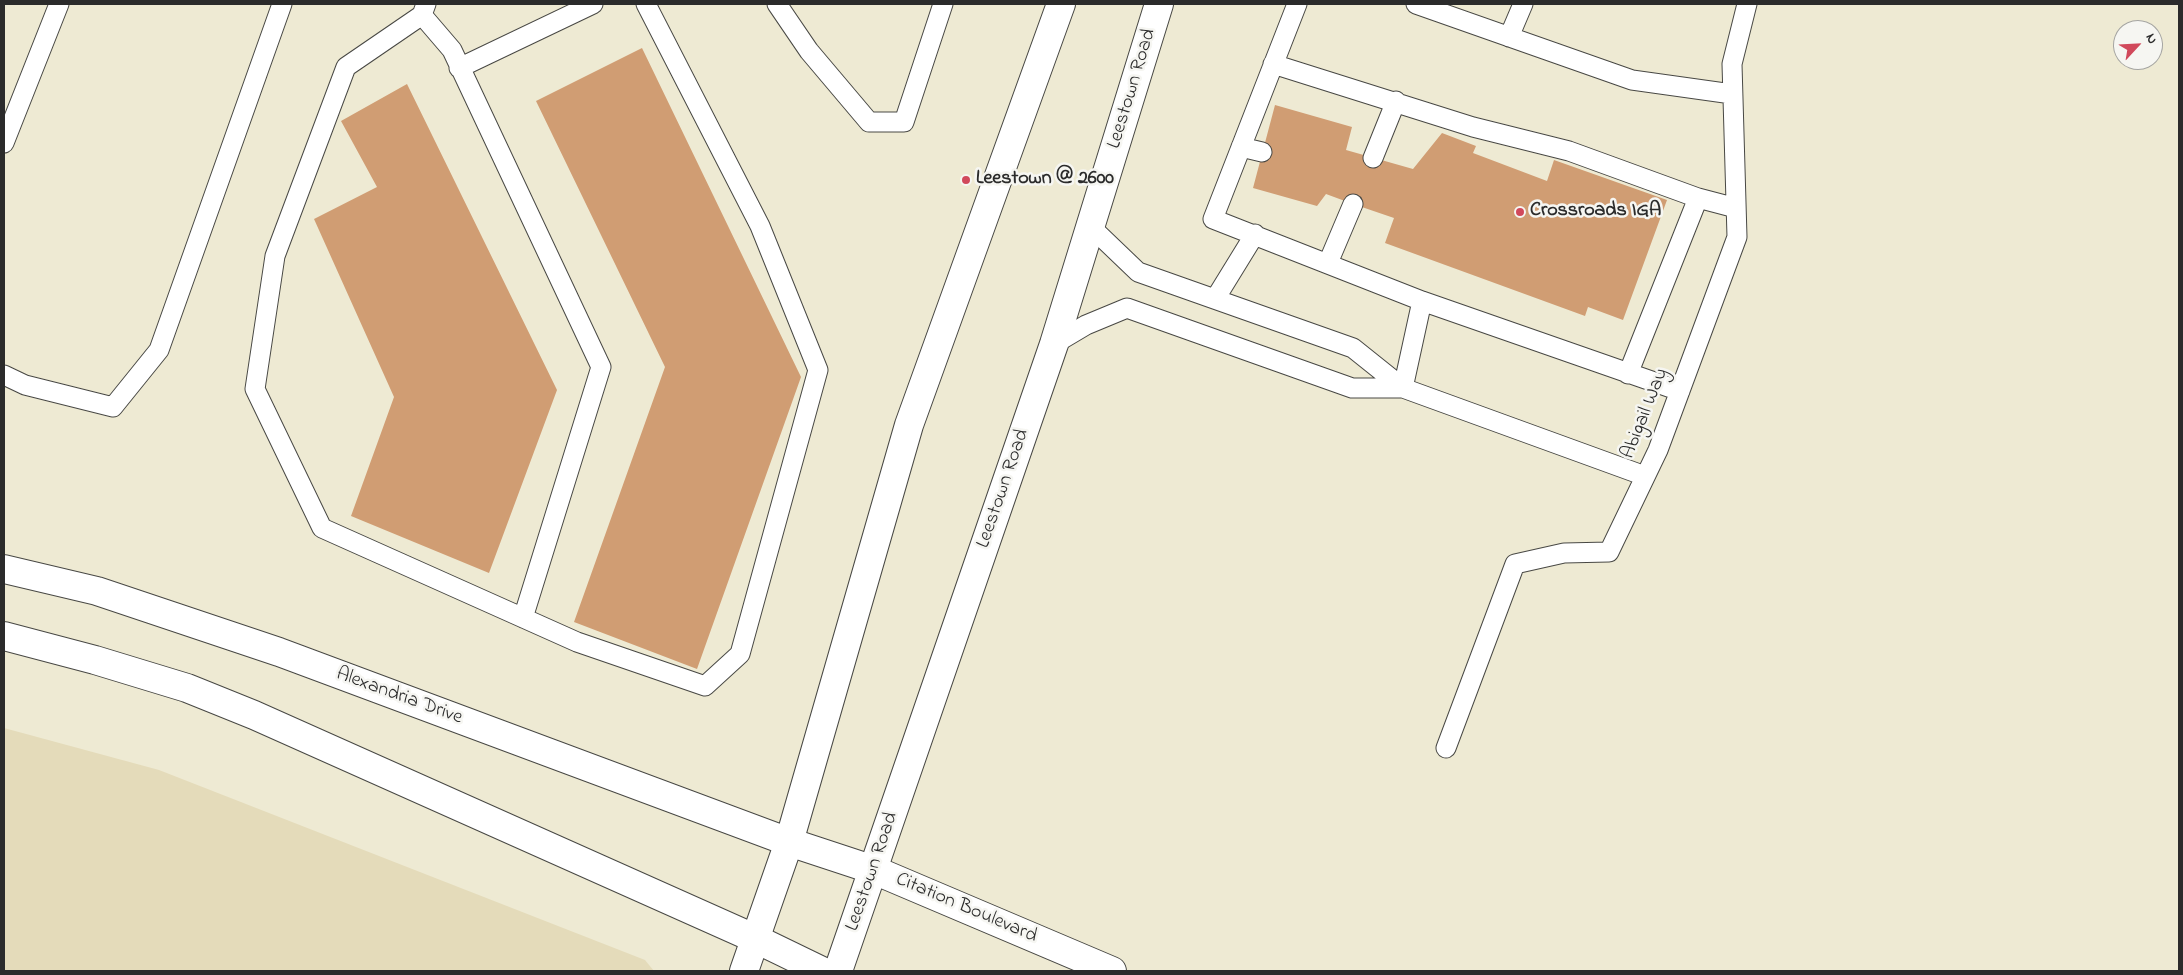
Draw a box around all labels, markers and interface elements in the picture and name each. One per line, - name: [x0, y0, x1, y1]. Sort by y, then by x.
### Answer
- north arrow: [2113, 20, 2163, 70]
- street label: Leestown Road: [1103, 26, 1163, 152]
- text: N: [2140, 30, 2163, 48]
- place label: Leestown @ 2600: [976, 168, 1114, 192]
- marker: Leestown @ 2600: [960, 174, 972, 186]
- place label: Crossroads IGA: [1530, 200, 1661, 224]
- marker: Crossroads IGA: [1514, 206, 1526, 218]
- street label: Abigail Way: [1617, 365, 1675, 463]
- street label: Leestown Road: [972, 426, 1036, 552]
- street label: Alexandria Drive: [332, 663, 466, 731]
- street label: Leestown Road: [841, 809, 905, 935]
- street label: Citation Boulevard: [892, 868, 1040, 950]

